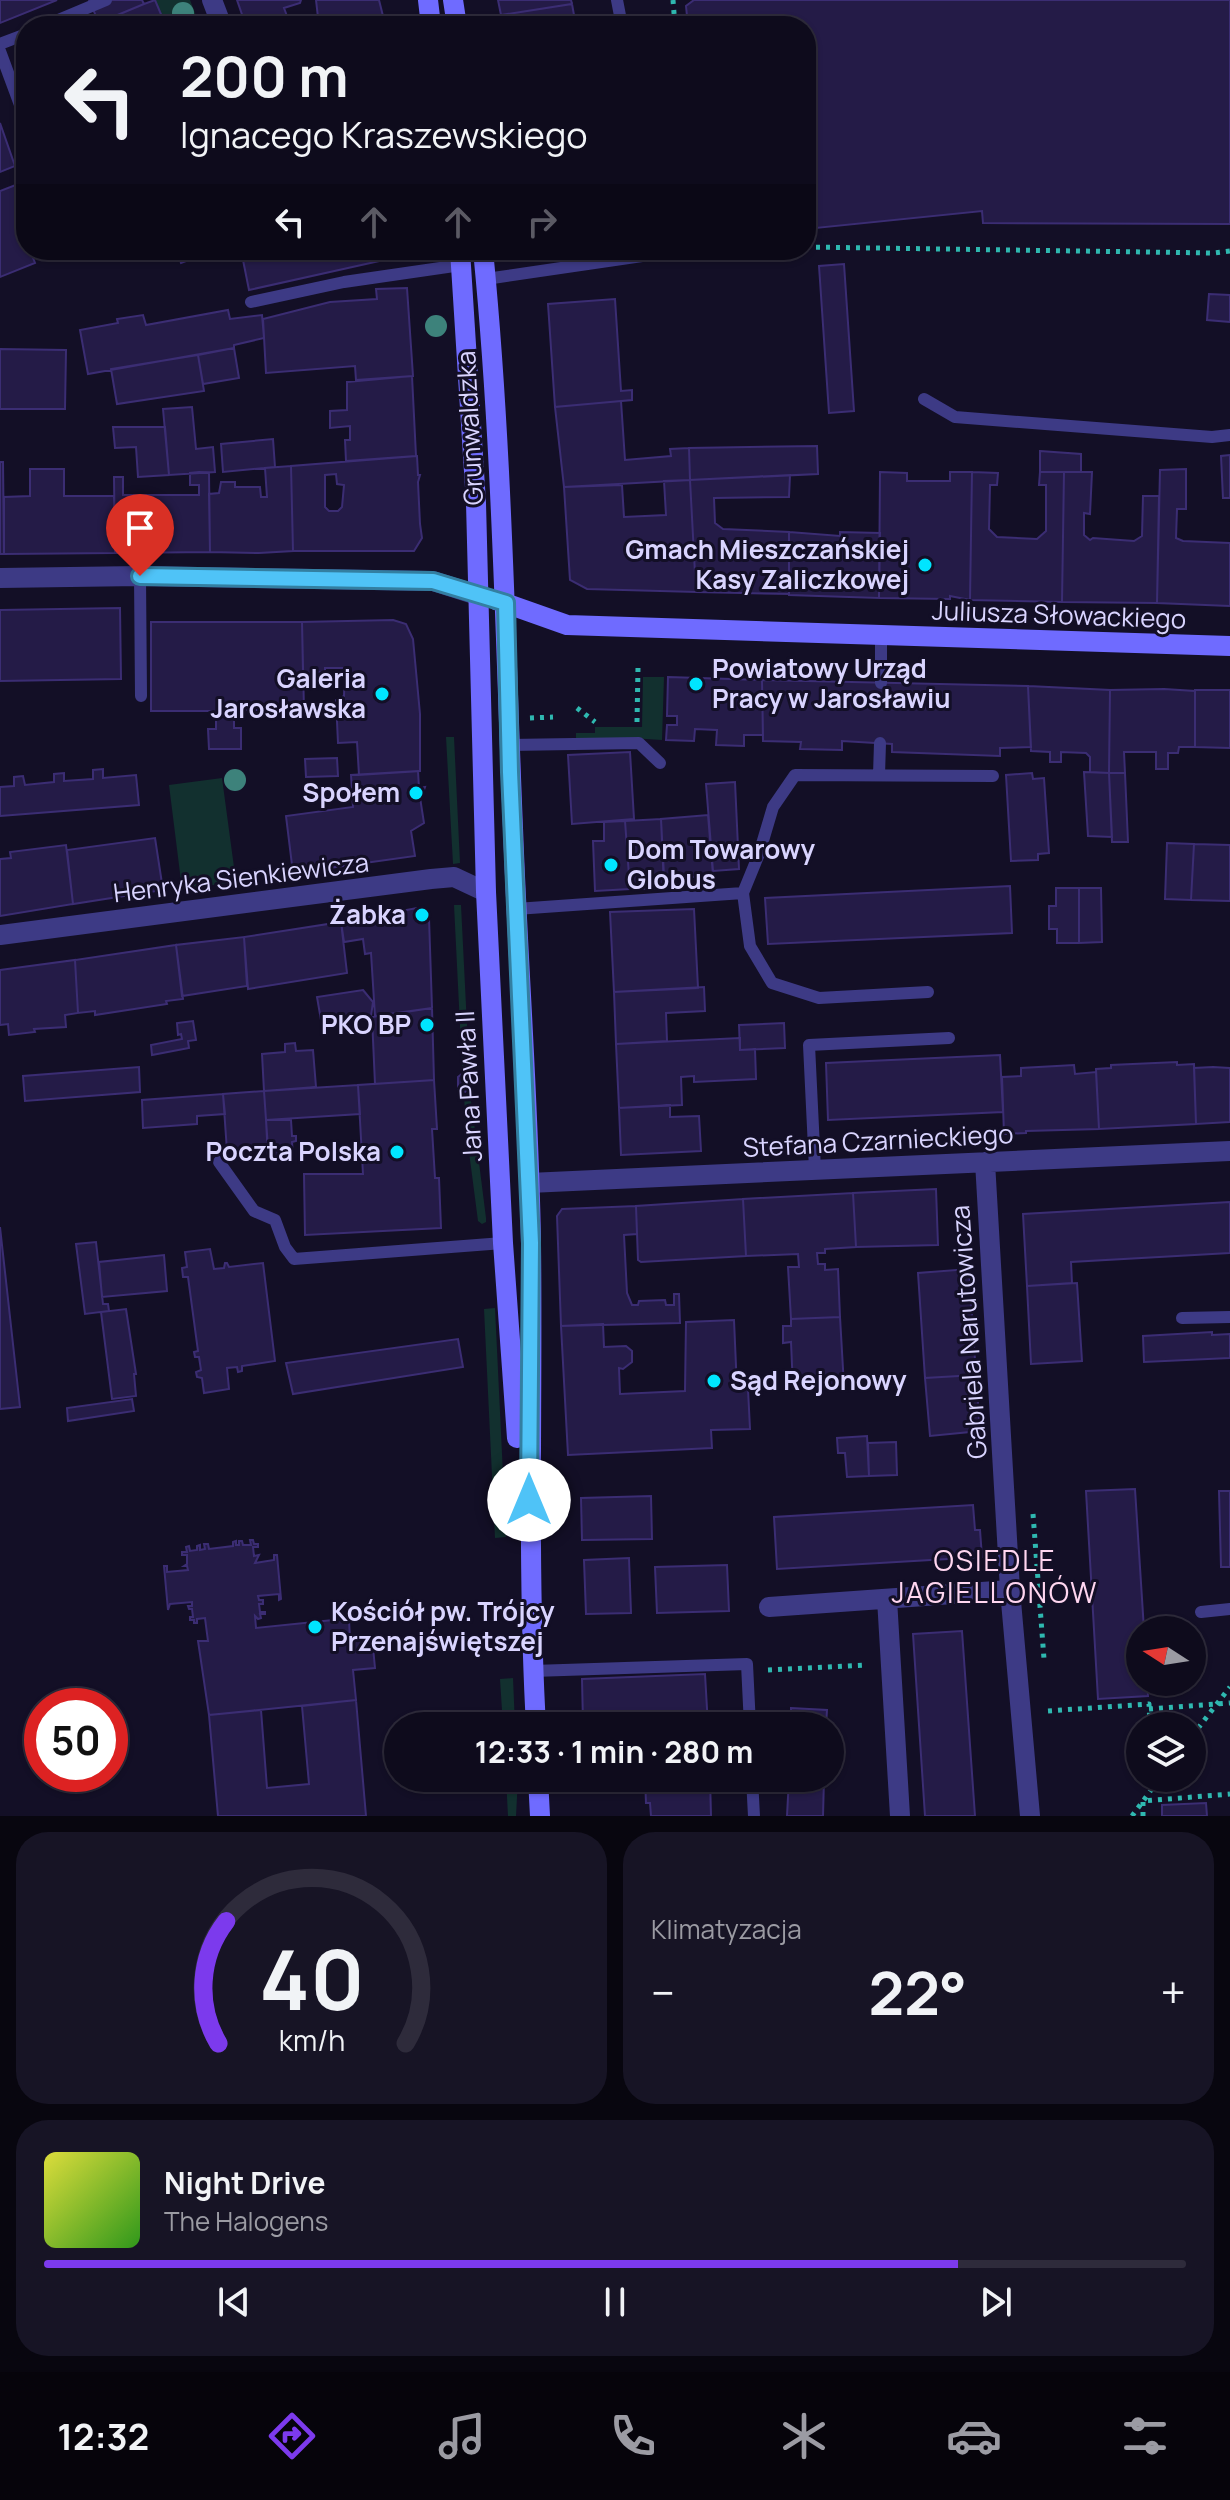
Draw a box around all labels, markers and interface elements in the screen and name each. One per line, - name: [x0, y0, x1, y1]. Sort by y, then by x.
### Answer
- text: 200 m: [180, 37, 349, 114]
- icon: left: [48, 48, 152, 152]
- text: Ignacego Kraszewskiego: [180, 110, 588, 159]
- icon: left: [268, 200, 312, 244]
- icon: ahead: [352, 200, 396, 244]
- icon: ahead: [436, 200, 480, 244]
- icon: right: [520, 200, 564, 244]
- street label: Grunwaldzka: [447, 350, 491, 506]
- pin: [106, 494, 174, 576]
- icon: arrive: [118, 506, 162, 550]
- place label: Gmach Mieszczańskiej Kasy Zaliczkowej: [625, 531, 909, 597]
- marker: Gmach Mieszczańskiej Kasy Zaliczkowej: [916, 556, 934, 574]
- street label: Juliusza Słowackiego: [931, 592, 1187, 636]
- place label: Powiatowy Urząd Pracy w Jarosławiu: [712, 650, 951, 716]
- place label: Galeria Jarosławska: [210, 660, 366, 726]
- marker: Powiatowy Urząd Pracy w Jarosławiu: [687, 675, 705, 693]
- marker: Galeria Jarosławska: [373, 685, 391, 703]
- place label: Społem: [302, 774, 400, 810]
- marker: Społem: [407, 784, 425, 802]
- place label: Dom Towarowy Globus: [627, 831, 816, 897]
- street label: Henryka Sienkiewicza: [111, 843, 371, 911]
- marker: Dom Towarowy Globus: [602, 856, 620, 874]
- place label: Żabka: [329, 896, 406, 932]
- marker: Żabka: [413, 906, 431, 924]
- place label: PKO BP: [321, 1006, 411, 1042]
- street label: Jana Pawła II: [446, 1010, 490, 1162]
- marker: PKO BP: [418, 1016, 436, 1034]
- street label: Stefana Czarnieckiego: [742, 1115, 1014, 1165]
- place label: Poczta Polska: [205, 1133, 381, 1169]
- marker: Poczta Polska: [388, 1143, 406, 1161]
- street label: Gabriela Narutowicza: [941, 1204, 995, 1460]
- place label: Sąd Rejonowy: [730, 1362, 907, 1398]
- marker: Sąd Rejonowy: [705, 1372, 723, 1390]
- position arrow: [487, 1458, 571, 1542]
- district label: OSIEDLE JAGIELLONÓW: [892, 1541, 1098, 1611]
- place label: Kościół pw. Trójcy Przenajświętszej: [331, 1593, 555, 1659]
- north arrow: [1126, 1616, 1206, 1696]
- map controls: [1126, 1616, 1206, 1792]
- marker: Kościół pw. Trójcy Przenajświętszej: [306, 1618, 324, 1636]
- speed limit sign: 50: [24, 1688, 128, 1792]
- button: layers: [1126, 1712, 1206, 1792]
- text: 12:33 · 1 min · 280 m: [475, 1731, 753, 1772]
- text: Klimatyzacja: [651, 1911, 802, 1947]
- text: 40: [259, 1921, 364, 2035]
- text: 22°: [868, 1951, 967, 2033]
- text: −: [651, 1962, 675, 2022]
- text: +: [1161, 1962, 1186, 2022]
- text: km/h: [278, 2021, 345, 2060]
- text: Night Drive: [164, 2162, 326, 2203]
- text: The Halogens: [164, 2203, 328, 2239]
- icon: previous: [212, 2280, 256, 2324]
- icon: pause: [593, 2280, 637, 2324]
- icon: next: [974, 2280, 1018, 2324]
- icon: directions: [264, 2408, 320, 2464]
- icon: music: [434, 2408, 490, 2464]
- icon: phone: [605, 2408, 661, 2464]
- icon: climate: [776, 2408, 832, 2464]
- icon: car: [946, 2408, 1002, 2464]
- icon: filters: [1117, 2408, 1173, 2464]
- text: 12:32: [57, 2412, 149, 2461]

